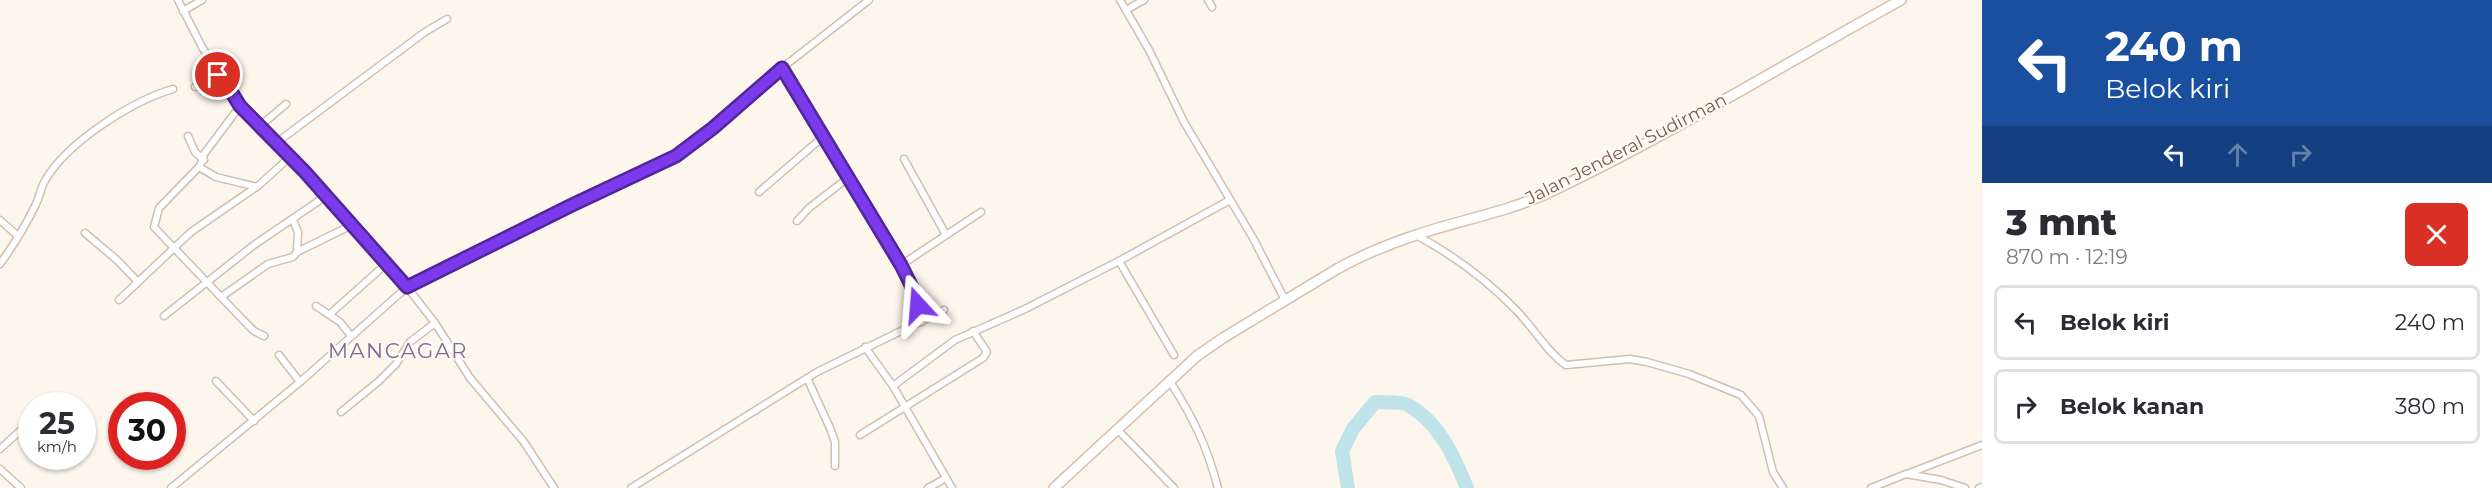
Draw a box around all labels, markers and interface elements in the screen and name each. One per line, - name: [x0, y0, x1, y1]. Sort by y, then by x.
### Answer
- text: 240 m: [2105, 20, 2243, 72]
- icon: left: [2006, 24, 2084, 102]
- pin: [192, 49, 243, 100]
- icon: arrive: [201, 58, 234, 91]
- text: Belok kiri: [2105, 72, 2230, 105]
- street label: Jalan Jenderal Sudirman: [1521, 89, 1730, 210]
- icon: left: [2158, 138, 2191, 171]
- icon: ahead: [2221, 138, 2254, 171]
- icon: right: [2284, 138, 2317, 171]
- text: 3 mnt: [2006, 200, 2117, 244]
- button: close: [2405, 203, 2468, 266]
- text: 870 m · 12:19: [2006, 245, 2128, 269]
- position arrow: [886, 273, 950, 337]
- icon: left: [2009, 306, 2042, 339]
- text: Belok kiri: [2060, 309, 2169, 336]
- text: 240 m: [2395, 309, 2465, 336]
- district label: MANCAGAR: [328, 338, 468, 363]
- icon: right: [2009, 390, 2042, 423]
- speed limit sign: 30: [108, 392, 186, 470]
- text: Belok kanan: [2060, 393, 2204, 420]
- text: 380 m: [2395, 393, 2465, 420]
- text: 25: [39, 405, 75, 442]
- text: km/h: [37, 437, 77, 456]

